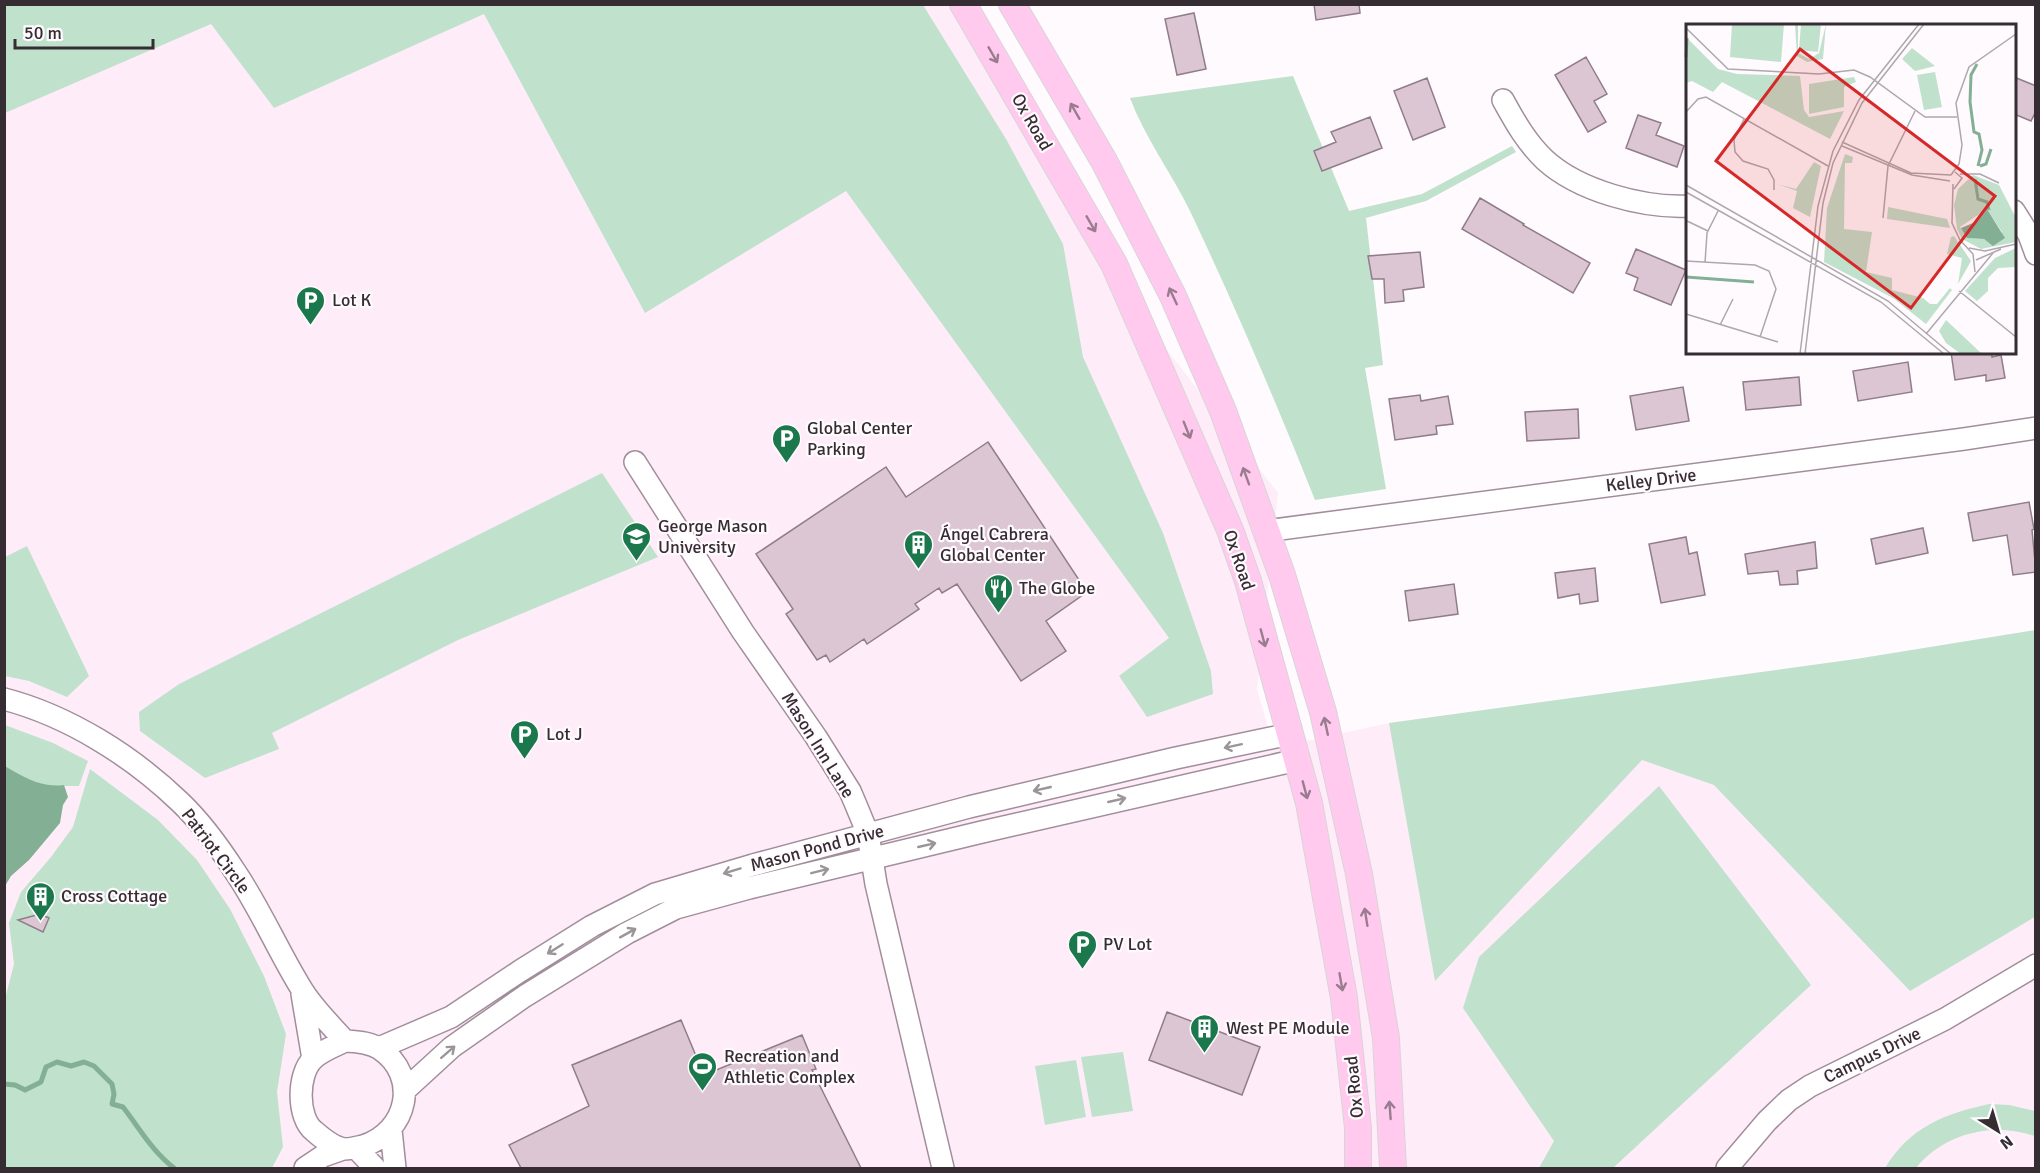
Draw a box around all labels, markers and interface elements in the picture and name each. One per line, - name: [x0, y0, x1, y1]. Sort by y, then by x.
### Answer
- scale bar: [15, 12, 153, 50]
- text: 50 m: [24, 22, 62, 44]
- inset map: [1686, 24, 2016, 354]
- one-way arrow: [987, 46, 999, 63]
- street label: Ox Road: [1007, 89, 1057, 155]
- one-way arrow: [1068, 103, 1080, 120]
- one-way arrow: [1086, 214, 1097, 232]
- parking icon: Lot K: [295, 284, 327, 326]
- one-way arrow: [1166, 287, 1178, 305]
- place label: Lot K: [332, 289, 371, 311]
- place label: Global Center Parking: [807, 417, 913, 460]
- one-way arrow: [1182, 420, 1193, 439]
- parking icon: Global Center Parking: [770, 422, 802, 464]
- street label: Kelley Drive: [1604, 464, 1698, 496]
- one-way arrow: [1240, 467, 1251, 486]
- place label: George Mason University: [658, 515, 768, 558]
- school or university icon: George Mason University: [621, 520, 653, 562]
- place label: Ángel Cabrera Global Center: [940, 523, 1049, 566]
- street label: Ox Road: [1218, 527, 1260, 593]
- building icon: Ángel Cabrera Global Center: [903, 528, 935, 570]
- restaurant icon: The Globe: [982, 572, 1014, 614]
- place label: The Globe: [1019, 577, 1095, 599]
- one-way arrow: [1258, 628, 1269, 647]
- street label: Mason Inn Lane: [777, 688, 859, 802]
- one-way arrow: [1320, 717, 1331, 736]
- parking icon: Lot J: [509, 718, 541, 760]
- place label: Lot J: [546, 723, 582, 745]
- one-way arrow: [1223, 741, 1243, 752]
- one-way arrow: [1300, 781, 1311, 800]
- one-way arrow: [1033, 784, 1052, 796]
- one-way arrow: [1108, 794, 1127, 806]
- street label: Patriot Circle: [177, 804, 255, 898]
- street label: Mason Pond Drive: [748, 820, 886, 876]
- one-way arrow: [918, 838, 937, 850]
- one-way arrow: [810, 864, 829, 876]
- one-way arrow: [723, 866, 742, 877]
- building icon: Cross Cottage: [24, 880, 56, 922]
- place label: Cross Cottage: [61, 885, 167, 907]
- one-way arrow: [1360, 908, 1371, 927]
- one-way arrow: [618, 927, 636, 938]
- parking icon: PV Lot: [1066, 928, 1098, 970]
- place label: PV Lot: [1103, 933, 1152, 955]
- one-way arrow: [547, 944, 564, 956]
- one-way arrow: [1336, 972, 1347, 991]
- building icon: West PE Module: [1189, 1012, 1221, 1054]
- place label: West PE Module: [1226, 1017, 1350, 1039]
- street label: Campus Drive: [1820, 1022, 1924, 1088]
- one-way arrow: [440, 1045, 455, 1059]
- place label: Recreation and Athletic Complex: [724, 1045, 856, 1088]
- sports icon: Recreation and Athletic Complex: [687, 1050, 719, 1092]
- street label: Ox Road: [1340, 1055, 1368, 1119]
- one-way arrow: [1385, 1101, 1396, 1121]
- north arrow: [1968, 1101, 2028, 1161]
- text: N: [1996, 1131, 2017, 1154]

